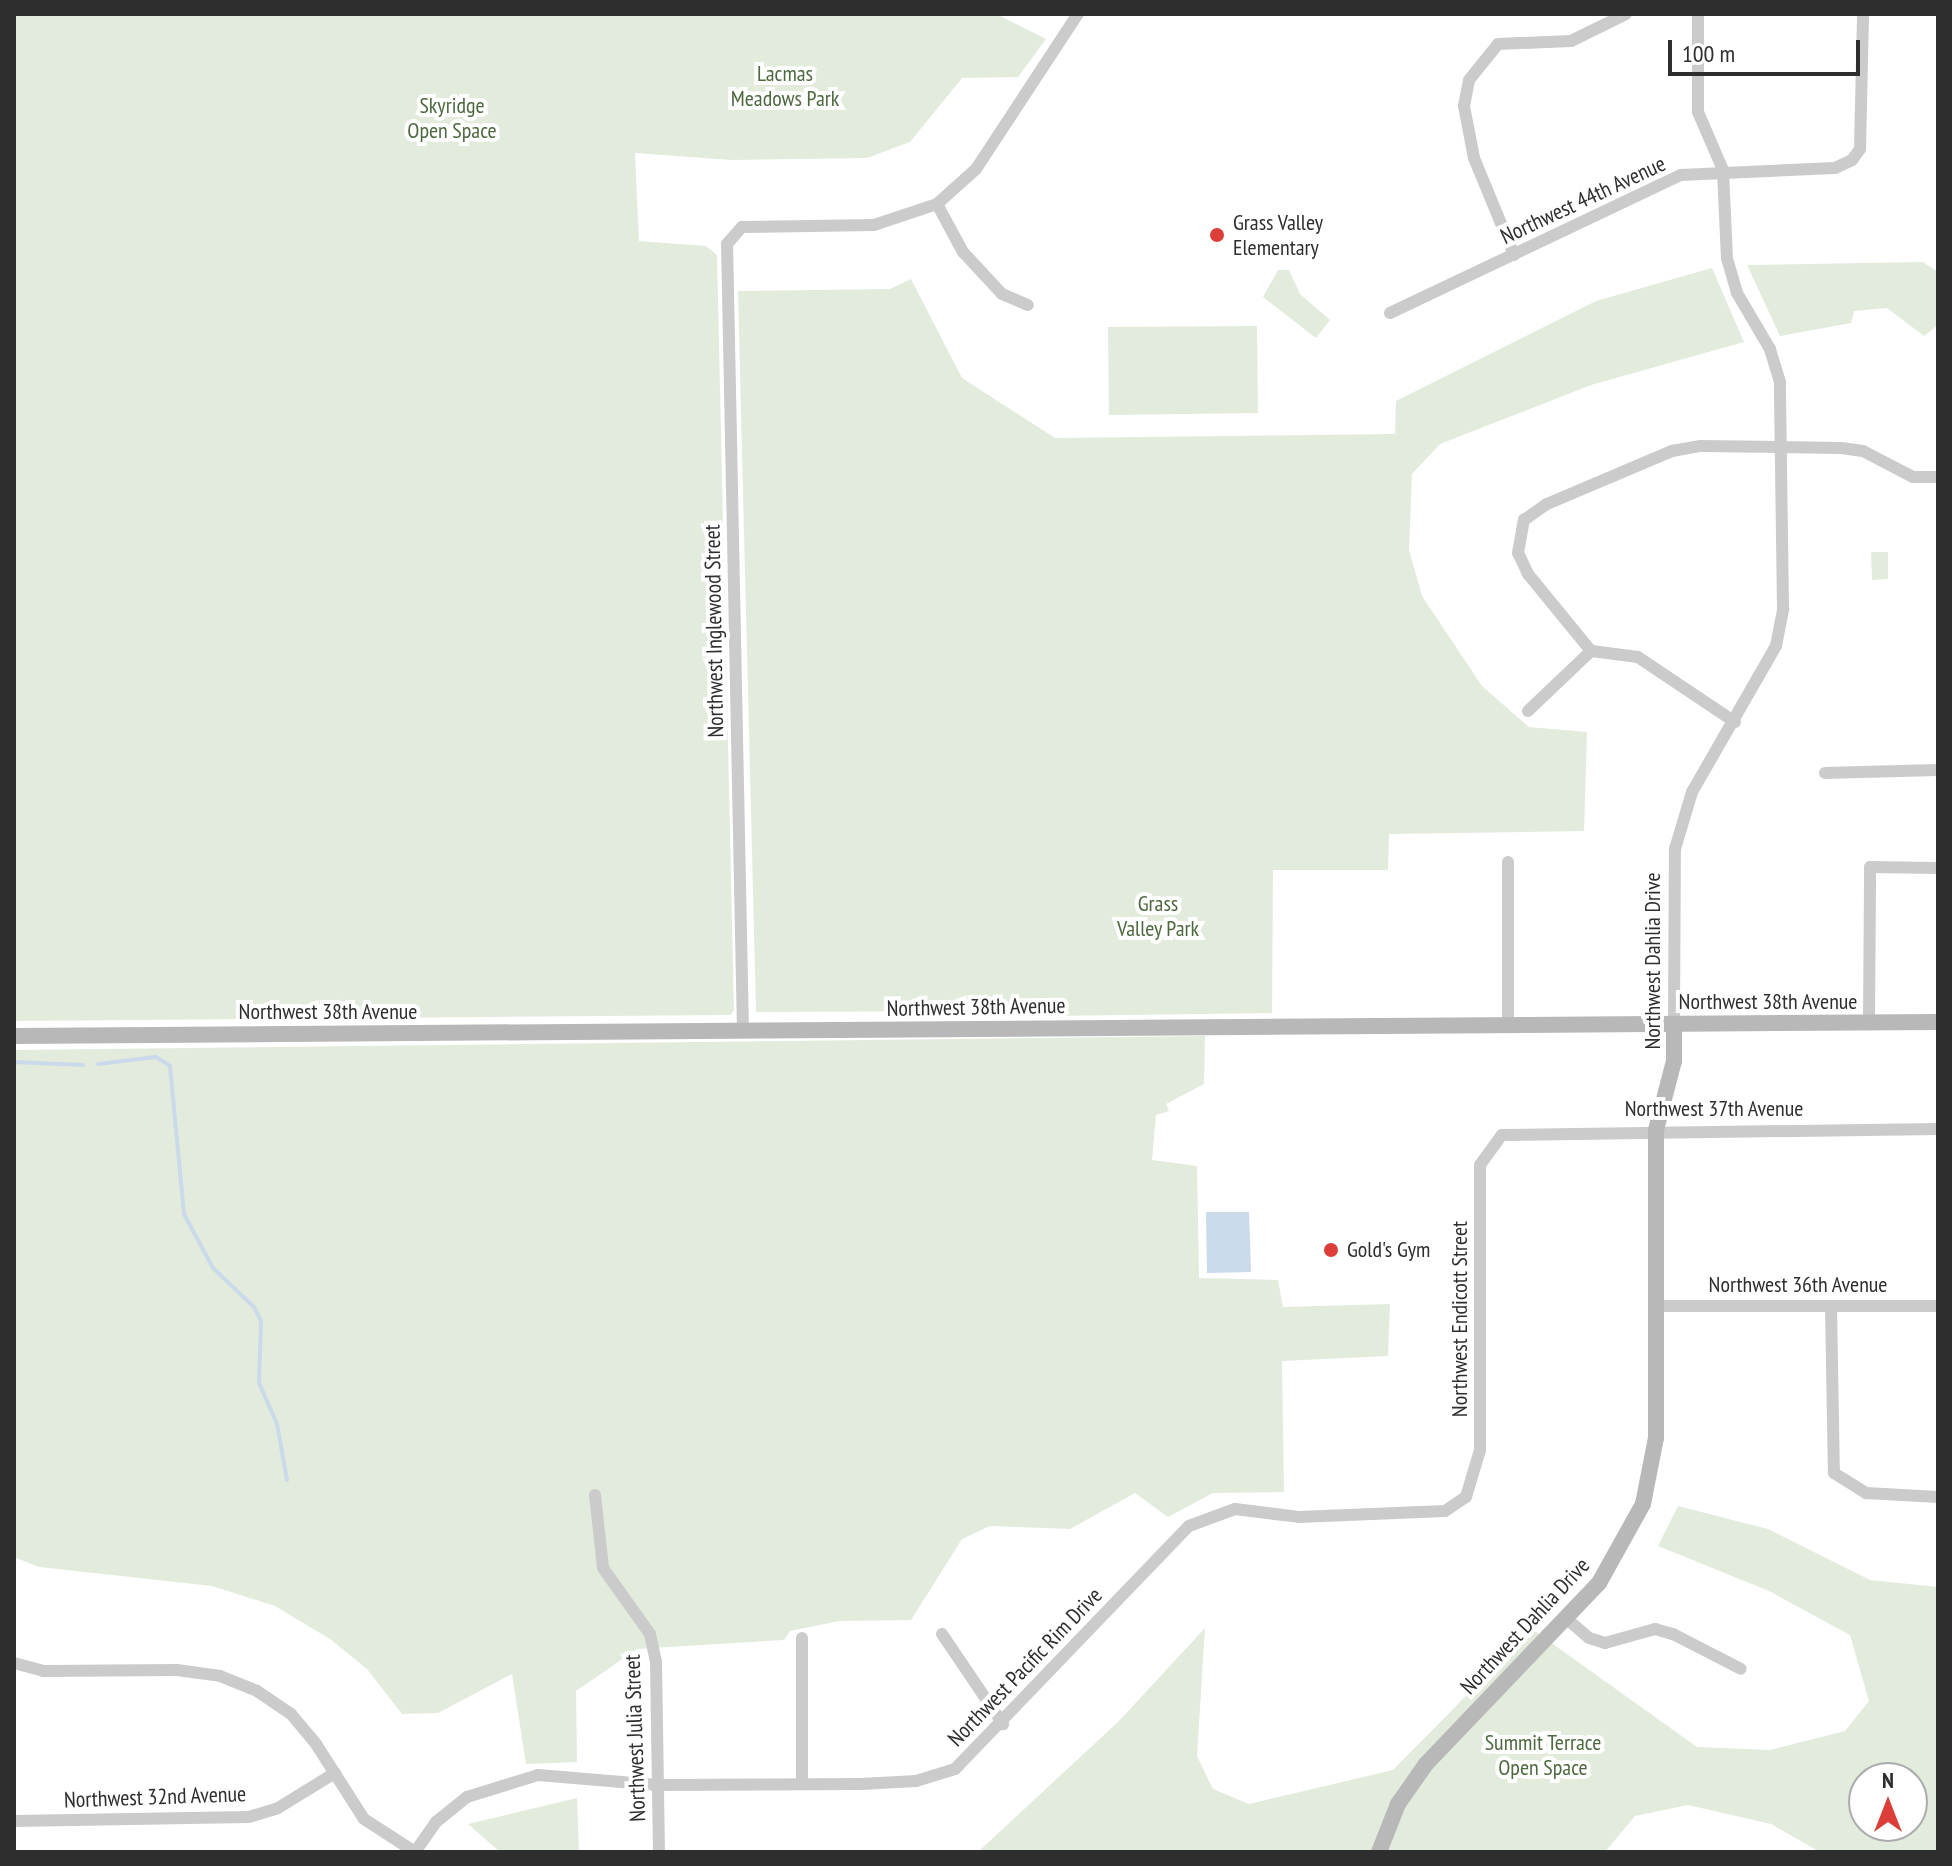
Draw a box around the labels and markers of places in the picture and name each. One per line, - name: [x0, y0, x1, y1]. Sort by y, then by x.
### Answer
- place label: Grass Valley Elementary: [1233, 209, 1324, 260]
- marker: Grass Valley Elementary: [1208, 226, 1226, 244]
- place label: Gold's Gym: [1347, 1237, 1430, 1263]
- marker: Gold's Gym: [1322, 1241, 1340, 1259]

